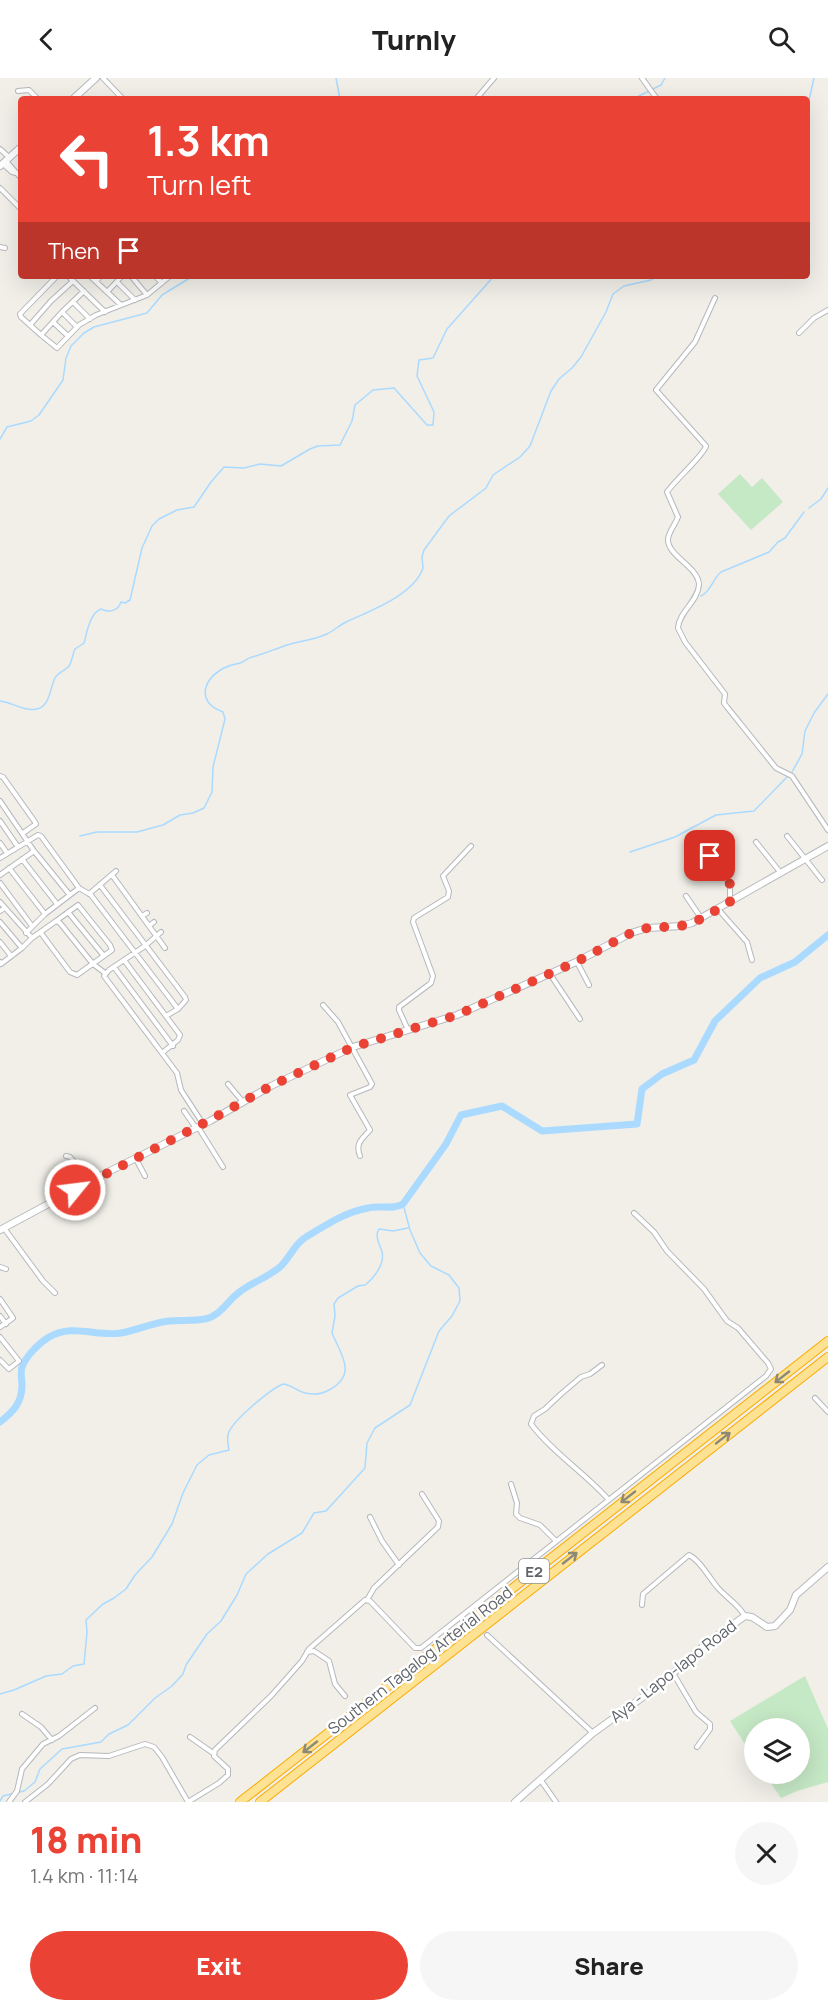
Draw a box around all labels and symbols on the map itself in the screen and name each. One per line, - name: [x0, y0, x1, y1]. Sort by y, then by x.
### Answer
- pin: [684, 830, 735, 881]
- position arrow: [43, 1158, 107, 1222]
- one-way arrow: [774, 1370, 790, 1383]
- one-way arrow: [715, 1432, 731, 1444]
- one-way arrow: [620, 1490, 636, 1503]
- one-way arrow: [562, 1552, 578, 1565]
- road number: E2: [519, 1559, 549, 1583]
- street label: Southern Tagalog Arterial Road: [323, 1581, 517, 1739]
- street label: Aya - Lapo-lapo Road: [605, 1615, 741, 1727]
- one-way arrow: [302, 1741, 318, 1754]

